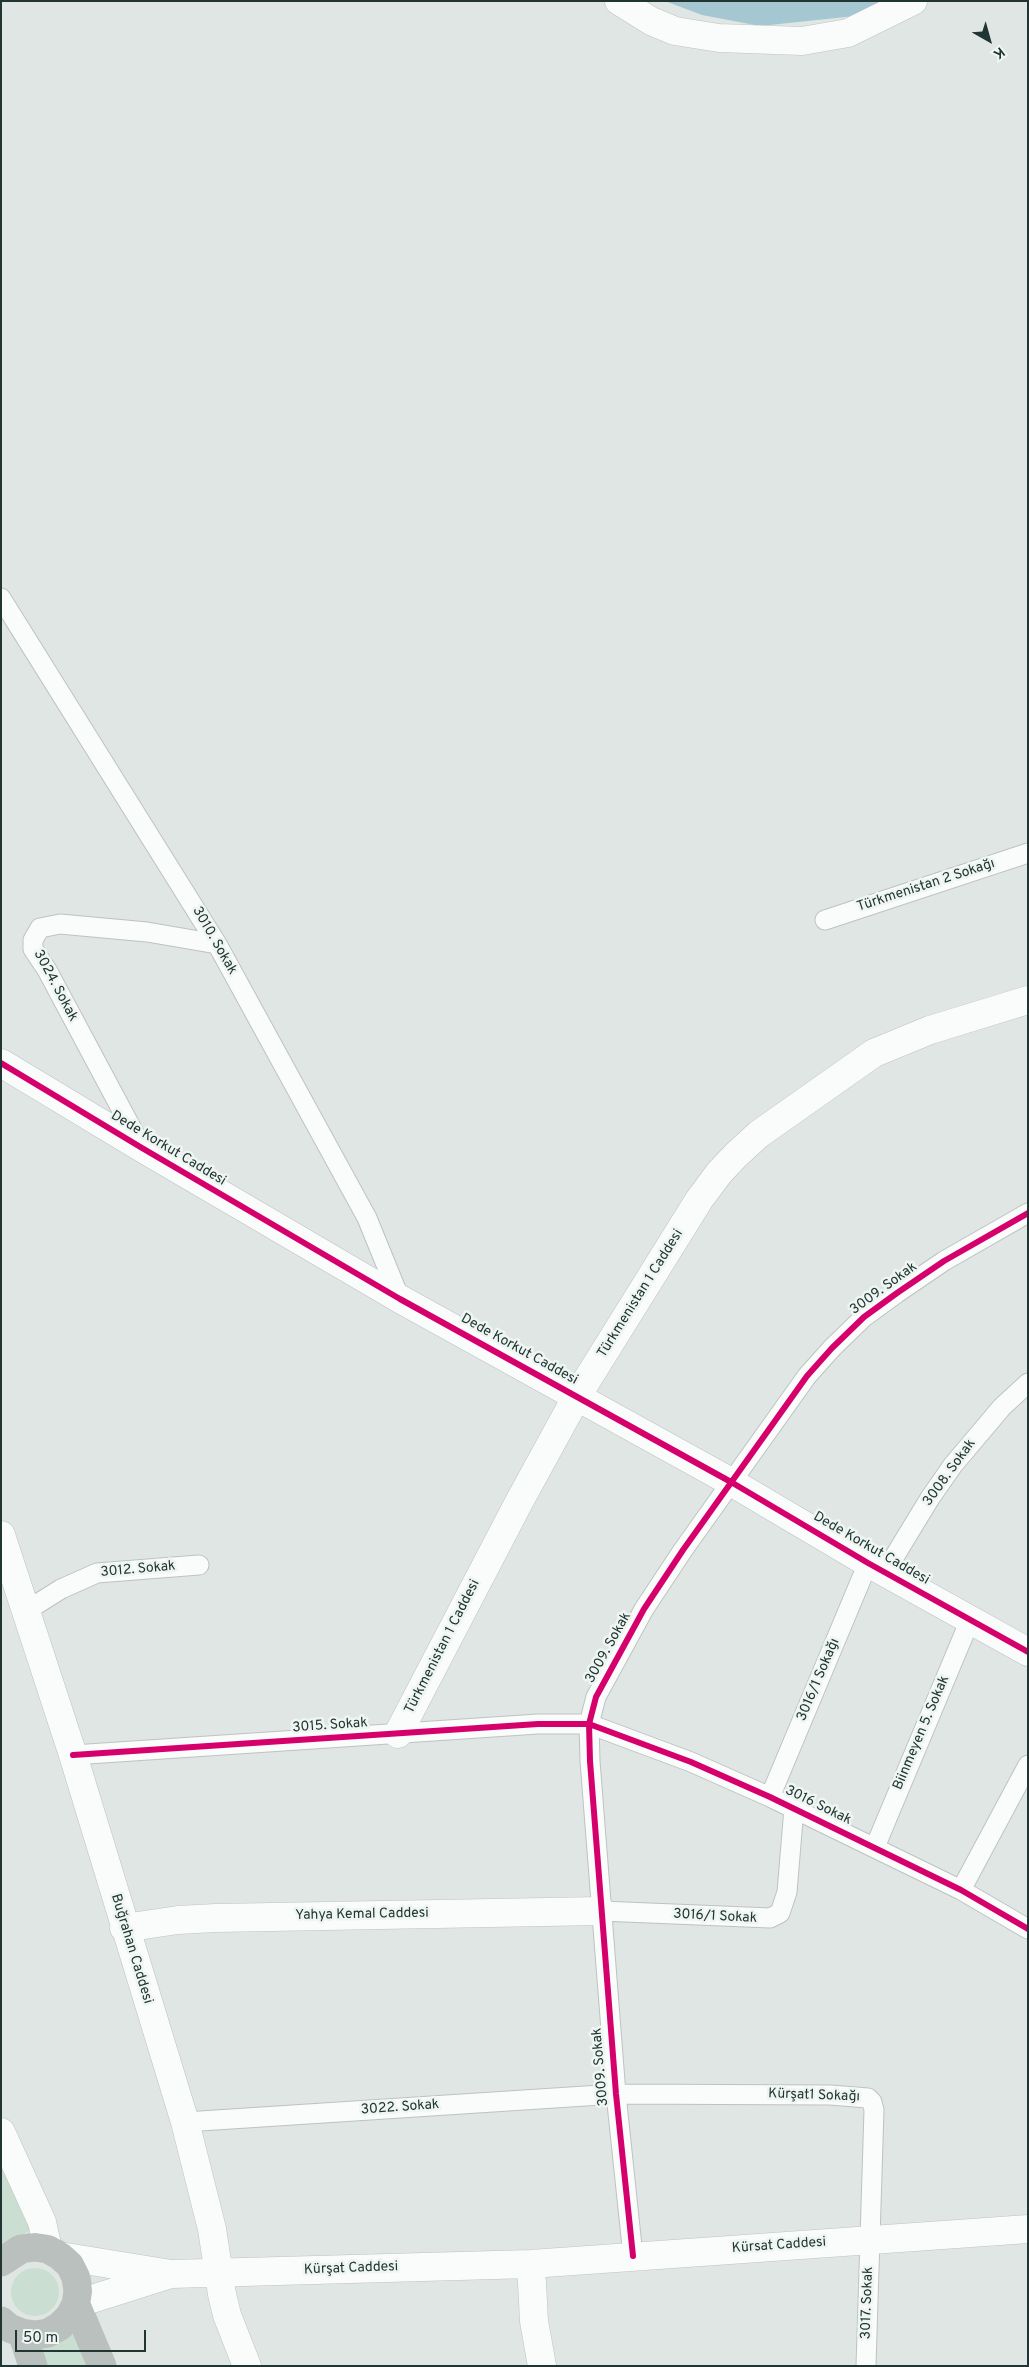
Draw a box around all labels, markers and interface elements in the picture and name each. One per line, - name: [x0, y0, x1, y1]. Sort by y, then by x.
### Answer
- north arrow: [964, 15, 1014, 65]
- text: K: [989, 42, 1008, 62]
- street label: Türkmenistan 2 Sokağı: [855, 856, 997, 916]
- street label: 3010. Sokak: [188, 904, 240, 978]
- street label: 3024. Sokak: [29, 947, 81, 1025]
- street label: Dede Korkut Caddesi: [107, 1108, 229, 1190]
- street label: Türkmenistan 1 Caddesi: [595, 1227, 687, 1361]
- street label: 3009. Sokak: [847, 1259, 921, 1319]
- street label: Dede Korkut Caddesi: [457, 1311, 581, 1389]
- street label: 3008. Sokak: [920, 1436, 980, 1510]
- street label: Dede Korkut Caddesi: [810, 1509, 932, 1589]
- street label: 3012. Sokak: [100, 1558, 176, 1582]
- street label: Türkmenistan 1 Caddesi: [402, 1577, 484, 1717]
- street label: 3009. Sokak: [583, 1609, 635, 1687]
- street label: 3016/1 Sokağı: [794, 1636, 844, 1724]
- street label: Biinmeyen 5. Sokak: [890, 1673, 954, 1793]
- street label: 3015. Sokak: [292, 1715, 368, 1737]
- street label: 3016 Sokak: [782, 1783, 854, 1829]
- street label: Buğrahan Caddesi: [106, 1892, 156, 2006]
- street label: Yahya Kemal Caddesi: [295, 1905, 429, 1925]
- street label: 3016/1 Sokak: [673, 1906, 757, 1928]
- street label: 3009. Sokak: [589, 2027, 613, 2107]
- street label: Kürşat1 Sokağı: [768, 2086, 860, 2106]
- street label: 3022. Sokak: [360, 2097, 440, 2119]
- street label: Kürsat Caddesi: [731, 2234, 827, 2258]
- street label: Kürşat Caddesi: [304, 2259, 398, 2279]
- street label: 3017. Sokak: [858, 2266, 878, 2340]
- scale bar: [18, 2320, 149, 2352]
- text: 50 m: [23, 2329, 58, 2348]

